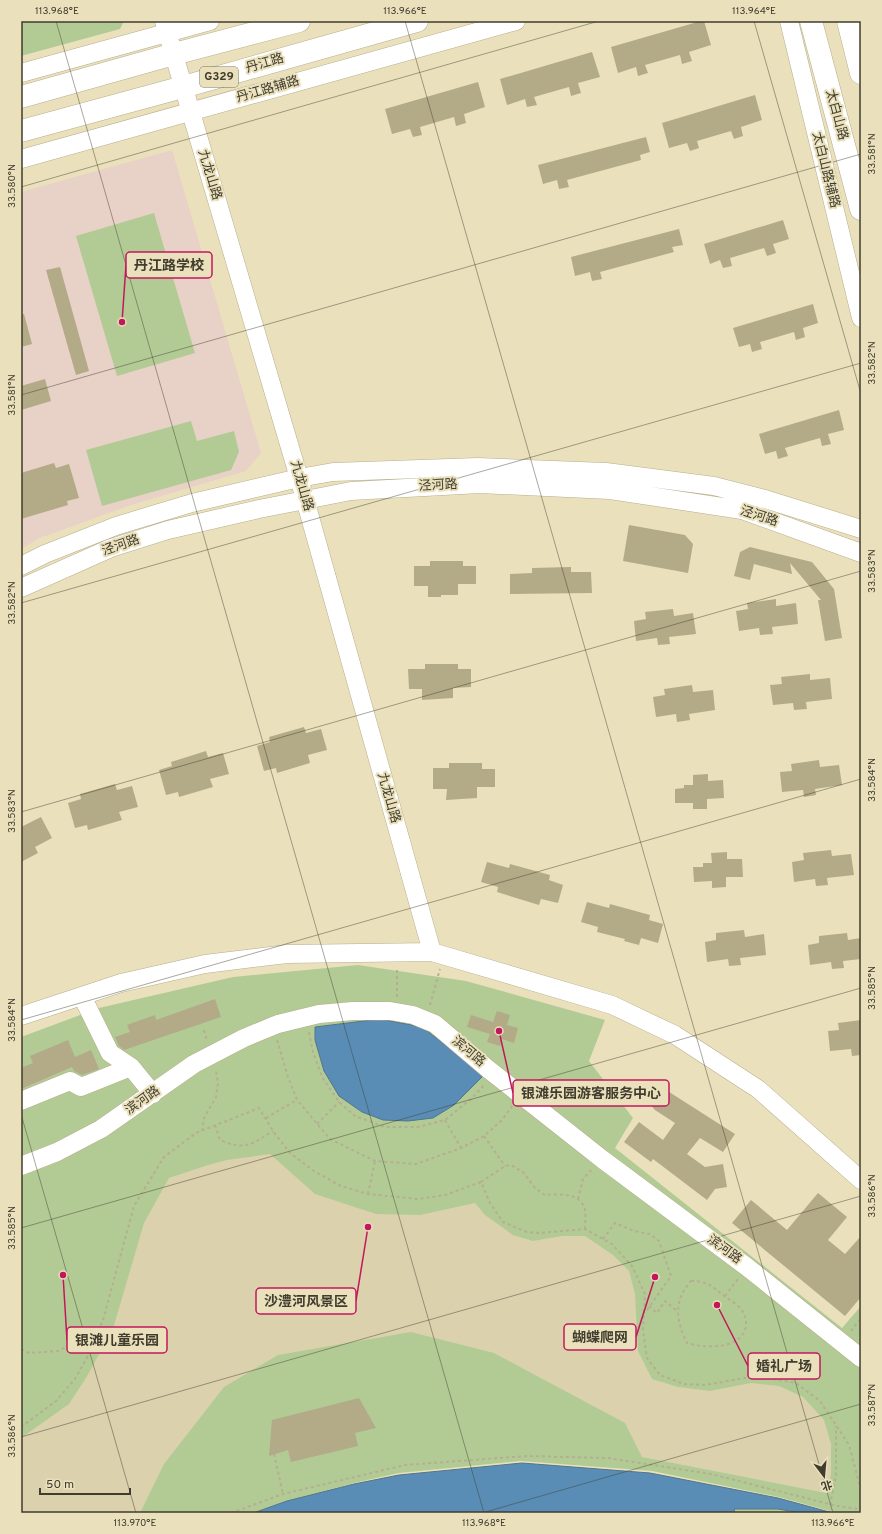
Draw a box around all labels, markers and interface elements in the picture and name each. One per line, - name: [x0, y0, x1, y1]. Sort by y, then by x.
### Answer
- text: 113.968°E: [35, 5, 79, 18]
- text: 113.966°E: [383, 5, 427, 18]
- text: 113.964°E: [732, 5, 776, 18]
- street label: 丹江路: [244, 51, 286, 77]
- road number: G329: [200, 67, 238, 87]
- street label: 丹江路辅路: [235, 73, 301, 107]
- street label: 太白山路: [822, 88, 851, 142]
- street label: 太白山路辅路: [808, 130, 843, 210]
- text: 33.581°N: [866, 133, 879, 175]
- street label: 九龙山路: [194, 147, 225, 202]
- text: 33.580°N: [6, 164, 19, 208]
- callout: 丹江路学校: [126, 252, 212, 278]
- text: 丹江路学校: [134, 257, 204, 275]
- text: 33.582°N: [866, 341, 879, 385]
- text: 33.581°N: [6, 374, 19, 416]
- street label: 九龙山路: [286, 459, 317, 513]
- street label: 泾河路: [418, 477, 458, 495]
- street label: 泾河路: [738, 503, 780, 531]
- street label: 泾河路: [100, 532, 142, 560]
- text: 33.583°N: [866, 549, 879, 593]
- text: 33.582°N: [6, 581, 19, 625]
- text: 33.584°N: [866, 758, 879, 802]
- street label: 九龙山路: [373, 771, 404, 825]
- text: 33.583°N: [6, 789, 19, 833]
- text: 33.585°N: [866, 966, 879, 1010]
- text: 33.584°N: [6, 998, 19, 1042]
- street label: 滨河路: [448, 1033, 489, 1071]
- callout: 银滩乐园游客服务中心: [513, 1080, 669, 1106]
- street label: 滨河路: [122, 1082, 164, 1119]
- text: 银滩乐园游客服务中心: [521, 1085, 661, 1103]
- text: 33.586°N: [866, 1174, 879, 1218]
- text: 33.585°N: [6, 1206, 19, 1250]
- street label: 滨河路: [704, 1231, 745, 1268]
- callout: 沙澧河风景区: [256, 1288, 356, 1314]
- text: 沙澧河风景区: [264, 1293, 348, 1311]
- callout: 蝴蝶爬网: [564, 1324, 636, 1350]
- callout: 银滩儿童乐园: [67, 1327, 167, 1353]
- text: 蝴蝶爬网: [572, 1329, 628, 1347]
- text: 银滩儿童乐园: [75, 1332, 159, 1350]
- callout: 婚礼广场: [748, 1353, 820, 1379]
- text: 婚礼广场: [756, 1358, 812, 1376]
- text: 33.587°N: [866, 1384, 879, 1426]
- text: 33.586°N: [6, 1414, 19, 1458]
- north arrow: [804, 1456, 844, 1496]
- scale bar: [40, 1470, 130, 1496]
- text: 北: [819, 1476, 834, 1493]
- text: 50 m: [46, 1477, 74, 1493]
- text: 113.970°E: [114, 1517, 156, 1530]
- text: 113.968°E: [462, 1517, 506, 1530]
- text: 113.966°E: [811, 1517, 855, 1530]

